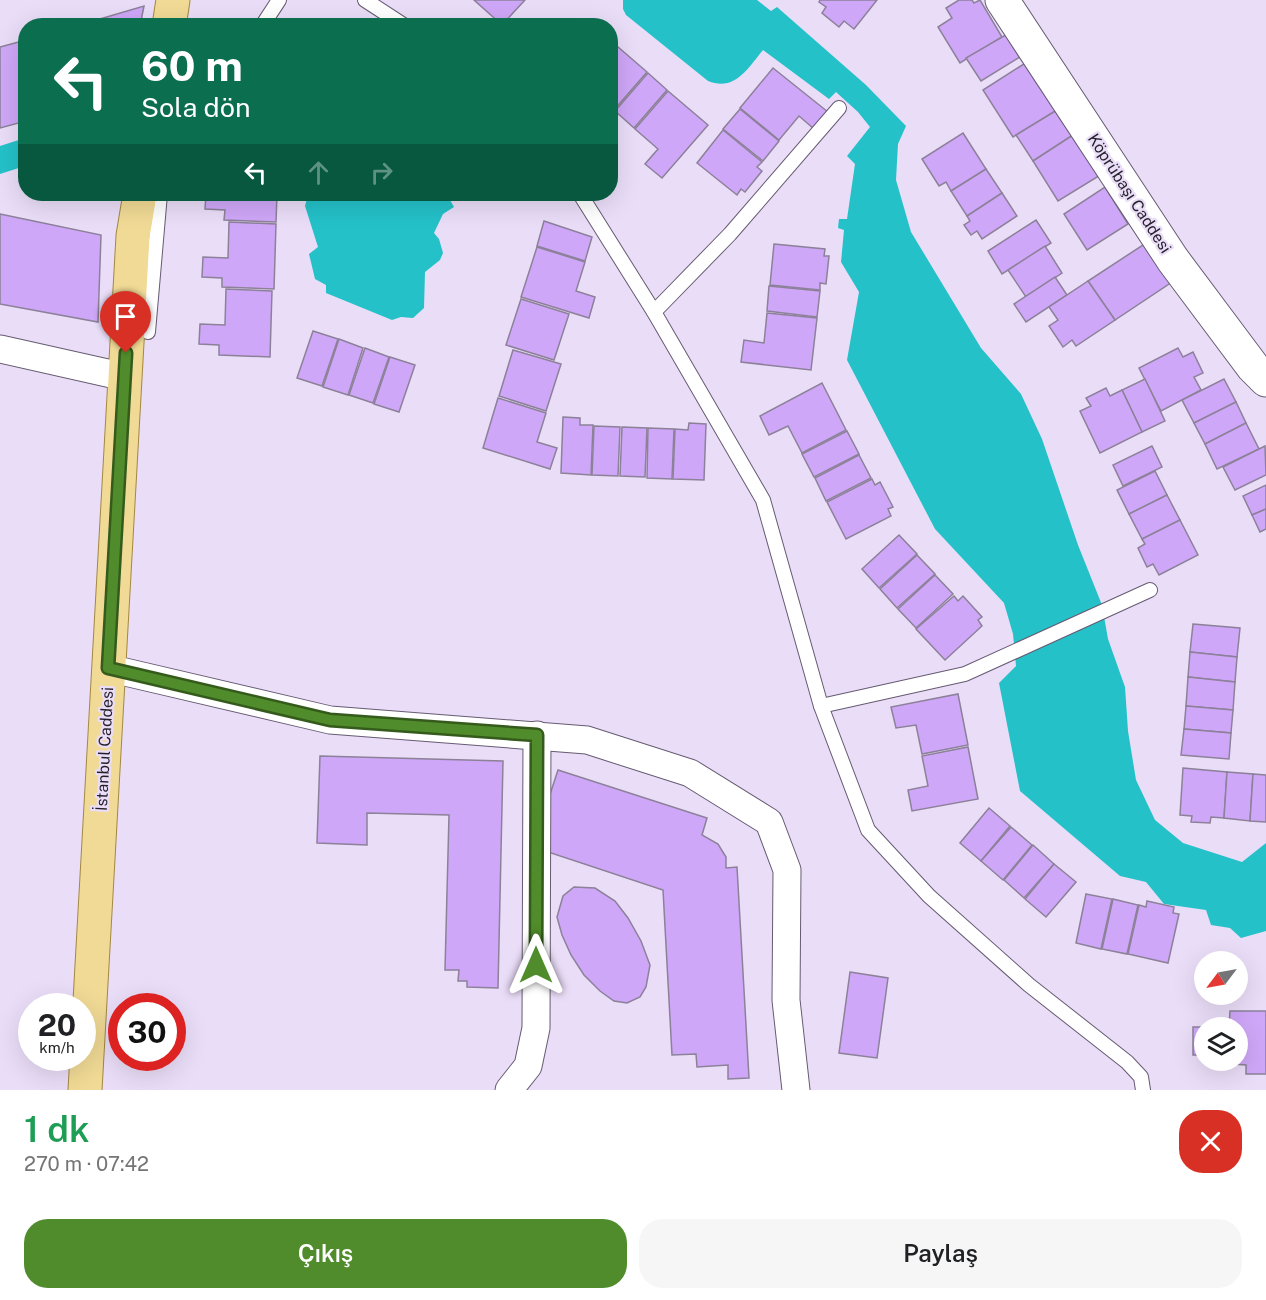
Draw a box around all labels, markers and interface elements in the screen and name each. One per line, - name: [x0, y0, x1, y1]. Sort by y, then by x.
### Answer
- text: 60 m: [141, 41, 243, 90]
- icon: left: [42, 42, 120, 120]
- text: Sola dön: [141, 91, 251, 123]
- street label: Köprübaşı Caddesi: [1084, 130, 1175, 257]
- icon: left: [239, 156, 272, 189]
- icon: ahead: [302, 156, 335, 189]
- icon: right: [365, 156, 398, 189]
- pin: [100, 291, 151, 353]
- icon: arrive: [109, 300, 142, 333]
- street label: İstanbul Caddesi: [91, 686, 117, 812]
- position arrow: [504, 933, 568, 997]
- north arrow: [1194, 951, 1248, 1005]
- map controls: [1194, 951, 1248, 1071]
- speed limit sign: 30: [108, 993, 186, 1071]
- text: 20: [38, 1007, 76, 1043]
- button: layers: [1194, 1017, 1248, 1071]
- text: km/h: [39, 1039, 75, 1056]
- text: 1 dk: [24, 1108, 90, 1150]
- button: close: [1179, 1110, 1242, 1173]
- text: 270 m · 07:42: [24, 1152, 149, 1176]
- button: Çıkış: [24, 1219, 627, 1288]
- button: Paylaş: [639, 1219, 1242, 1288]

